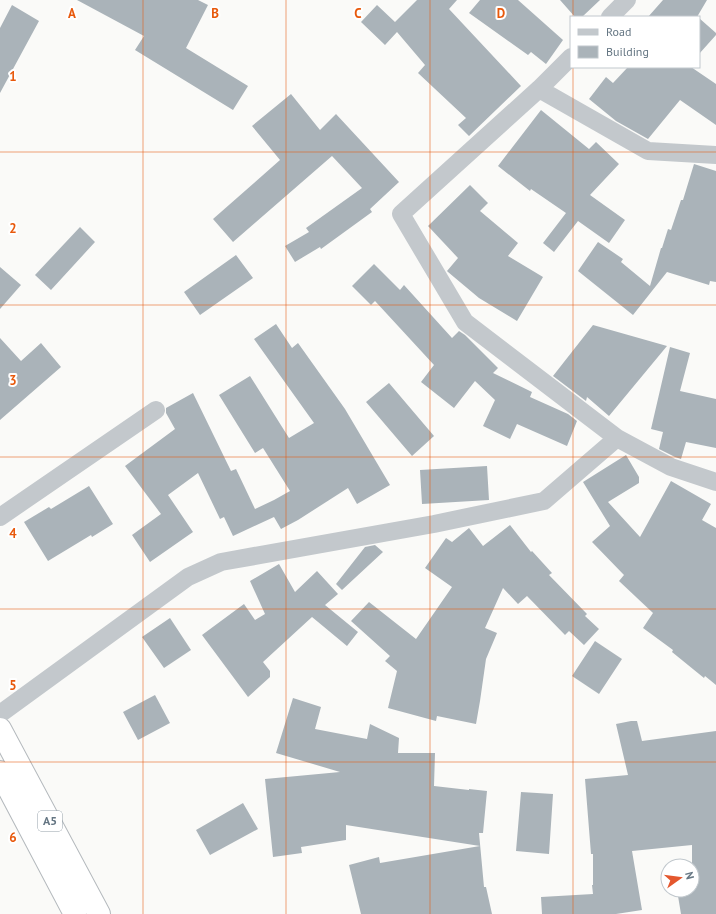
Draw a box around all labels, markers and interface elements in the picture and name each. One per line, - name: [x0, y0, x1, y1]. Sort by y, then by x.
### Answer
- text: A: [68, 5, 76, 22]
- text: B: [211, 5, 219, 22]
- text: C: [354, 5, 362, 22]
- text: D: [497, 5, 505, 22]
- legend: [570, 16, 700, 68]
- text: Road: [606, 24, 631, 39]
- text: Building: [606, 44, 649, 59]
- text: 1: [9, 68, 17, 85]
- text: 2: [9, 220, 17, 237]
- text: 3: [9, 372, 17, 389]
- text: 4: [9, 525, 17, 542]
- text: 5: [9, 677, 17, 694]
- road number: A5: [38, 811, 62, 831]
- text: 6: [9, 829, 17, 846]
- north arrow: [660, 858, 700, 898]
- text: N: [682, 870, 697, 881]

